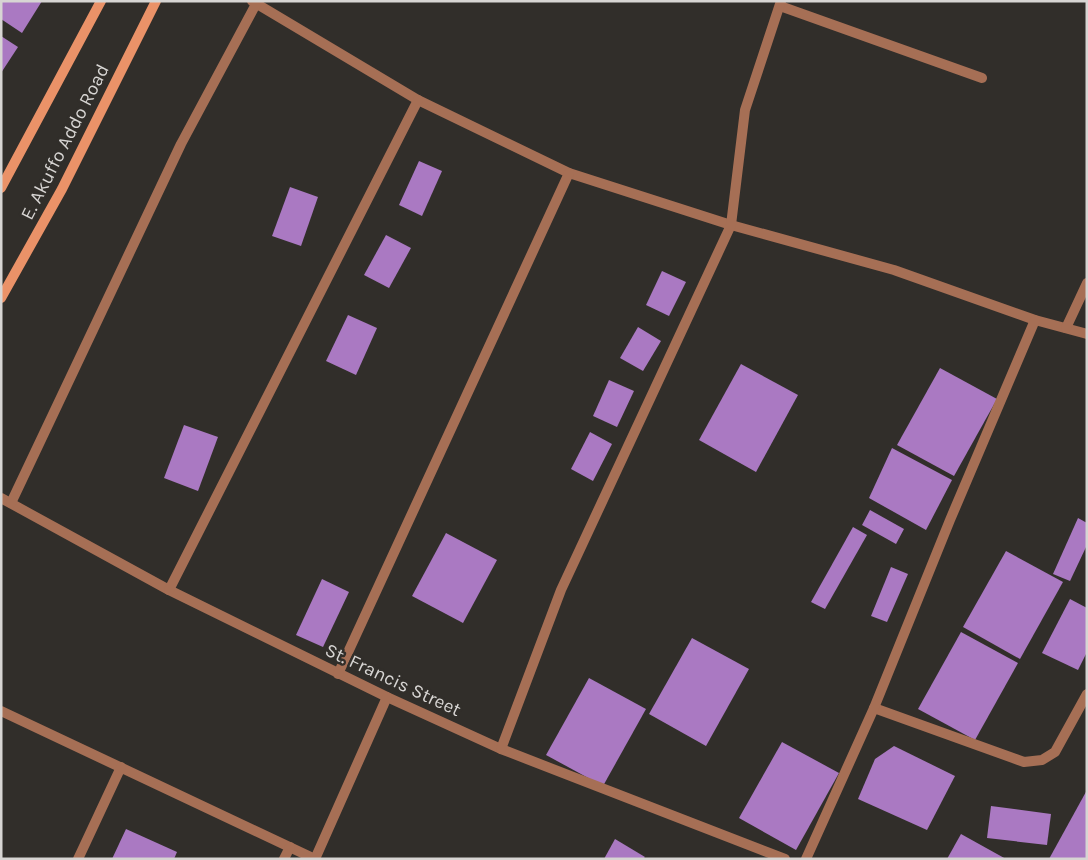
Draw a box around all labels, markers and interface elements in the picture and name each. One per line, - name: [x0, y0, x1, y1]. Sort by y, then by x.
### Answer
- street label: E. Akuffo Addo Road: [16, 61, 114, 223]
- street label: St. Francis Street: [322, 639, 464, 721]

